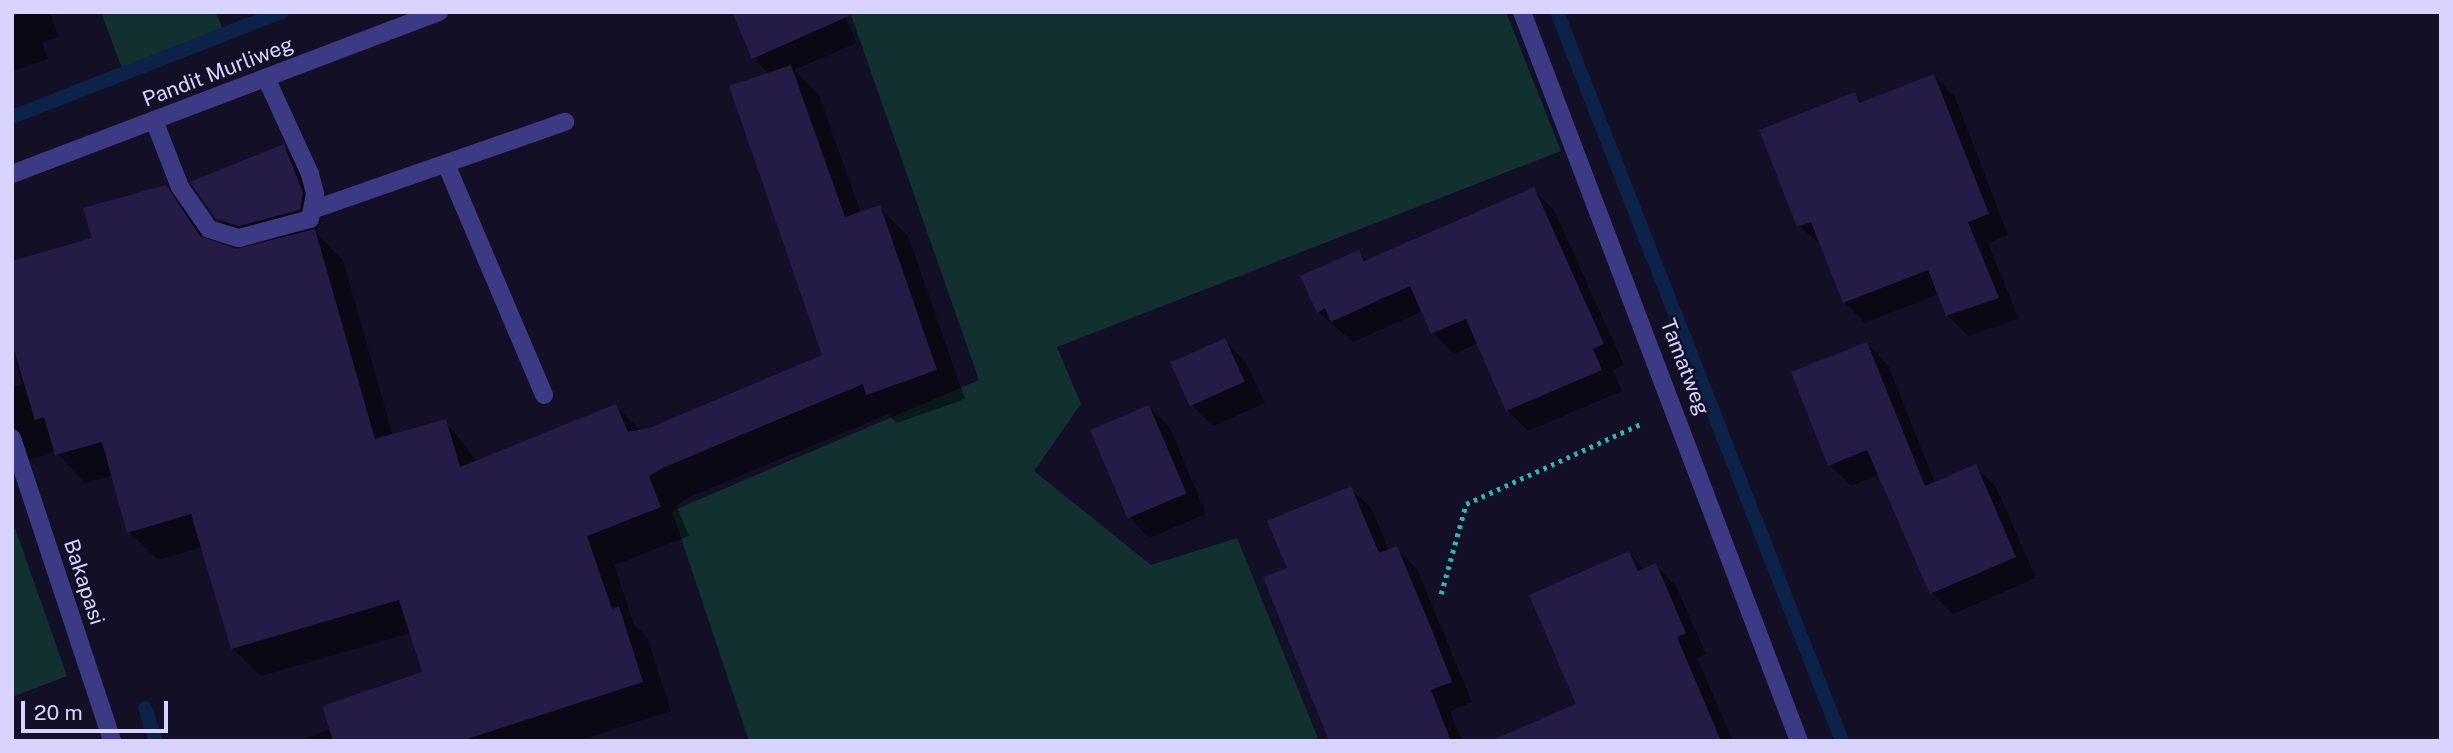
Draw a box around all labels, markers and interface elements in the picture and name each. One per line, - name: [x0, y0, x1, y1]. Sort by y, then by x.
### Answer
- street label: Pandit Murliweg: [139, 32, 297, 112]
- street label: Tamatweg: [1655, 315, 1715, 419]
- street label: Bakapasi: [58, 536, 110, 628]
- scale bar: [24, 686, 172, 730]
- text: 20 m: [34, 700, 83, 725]

